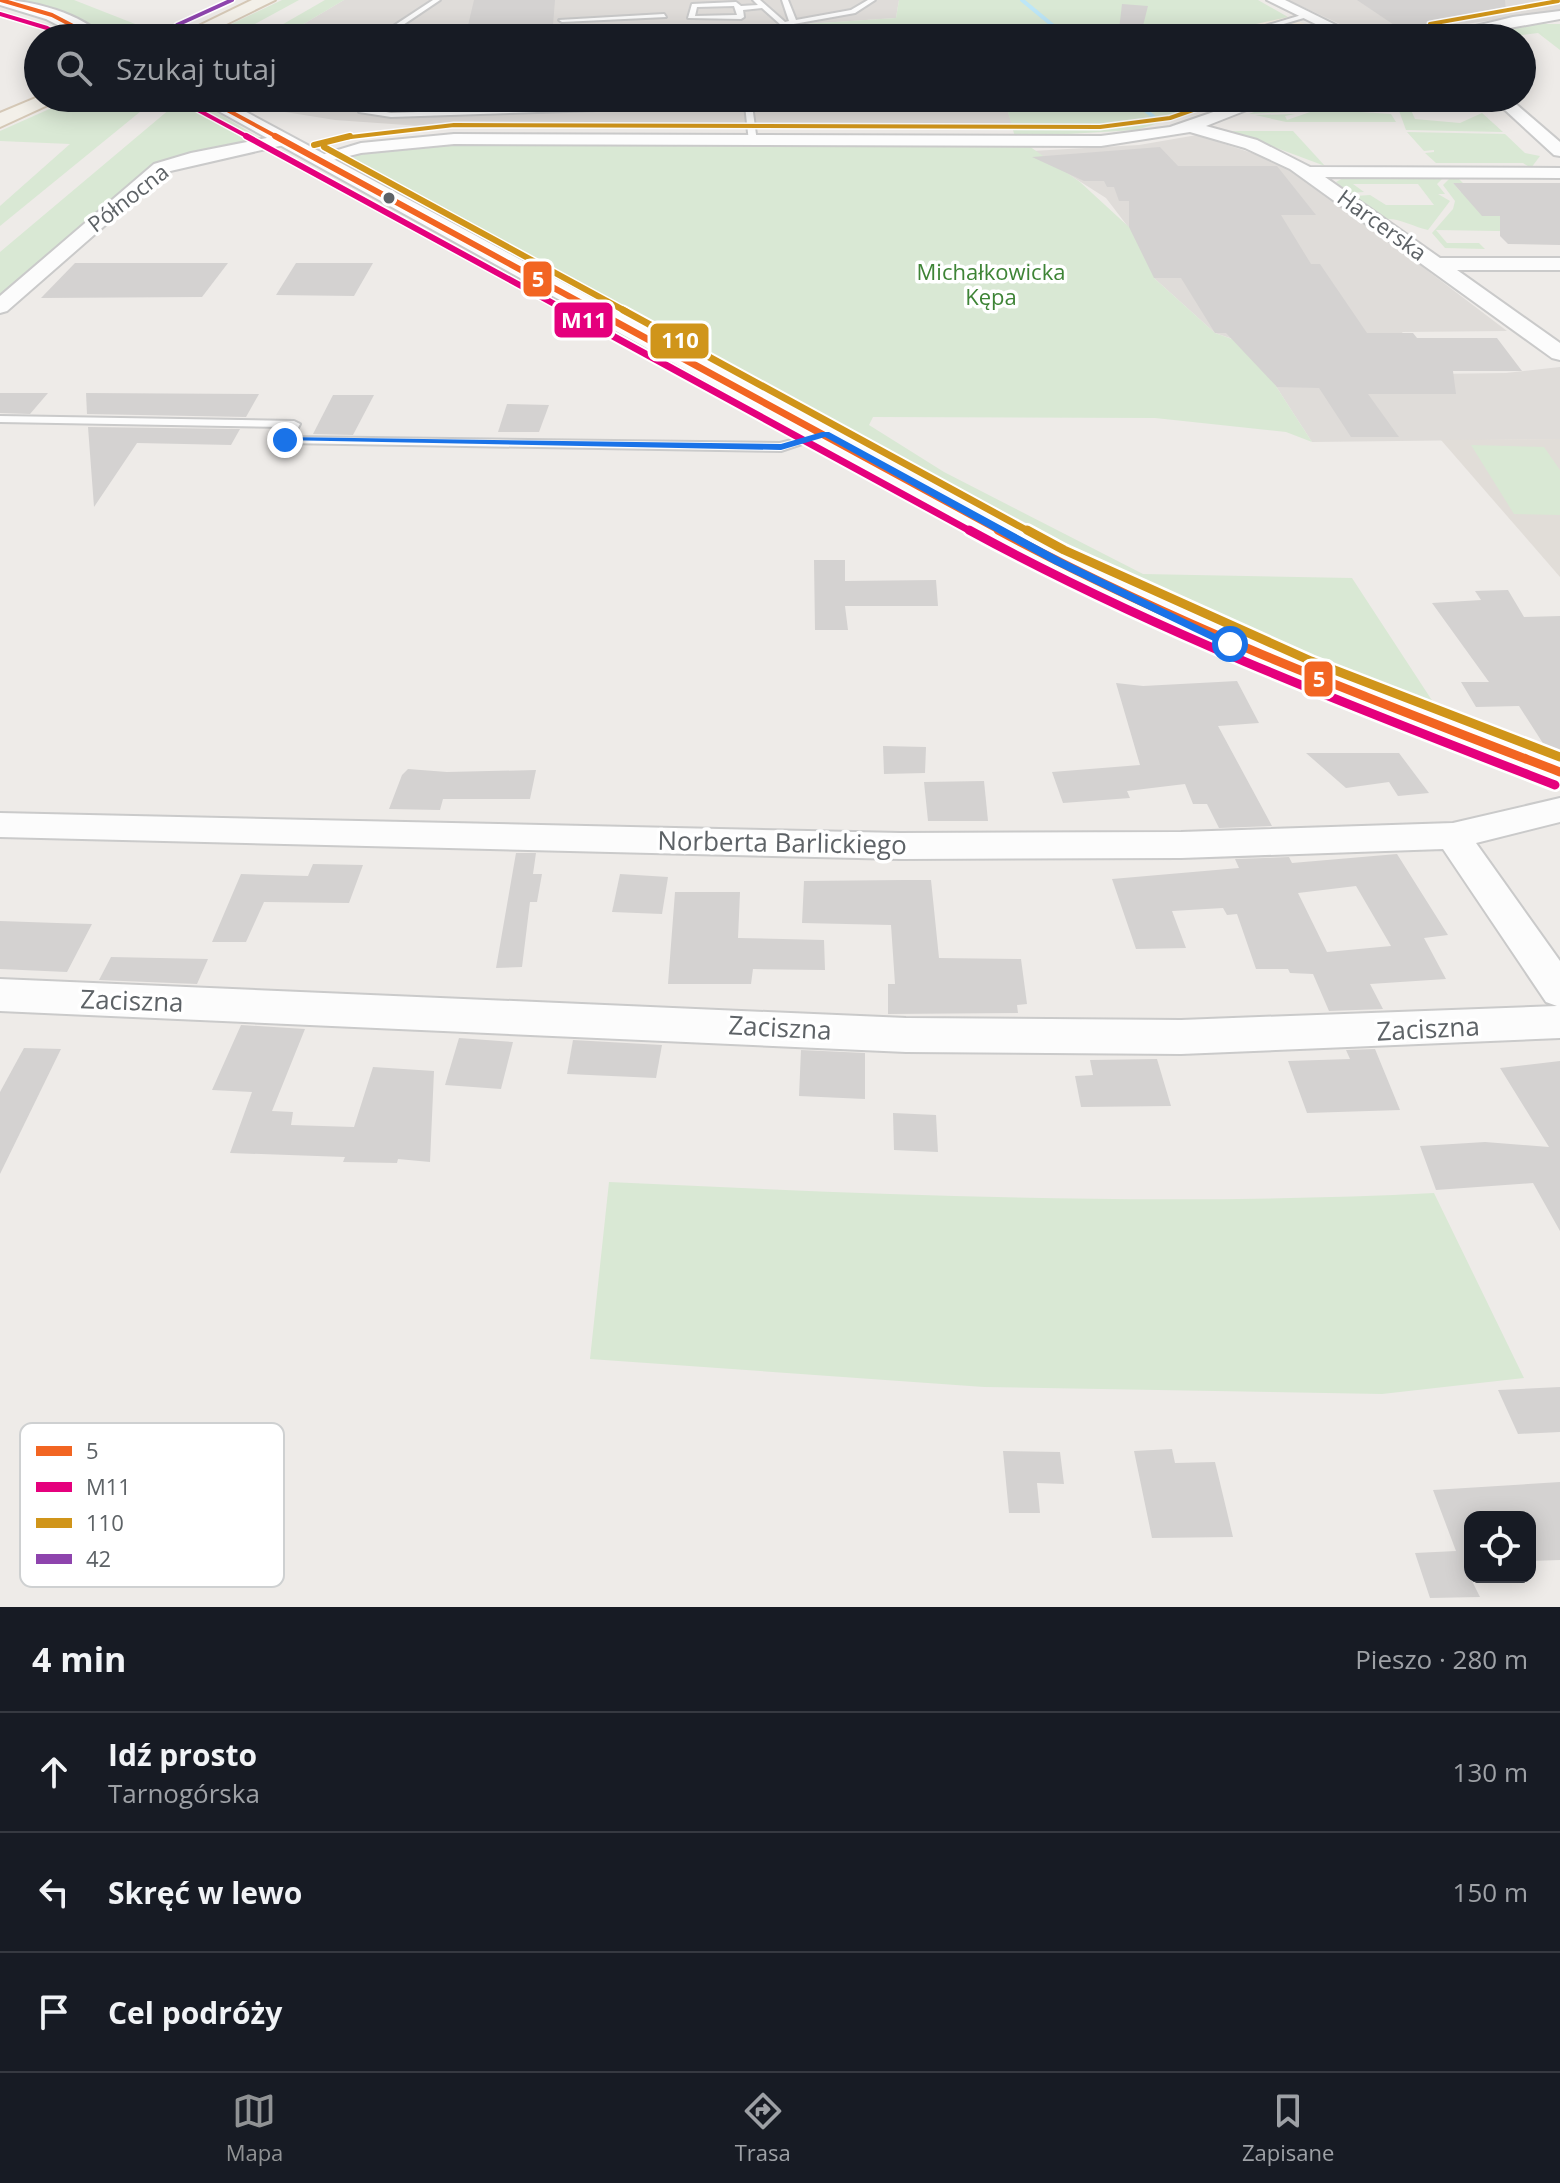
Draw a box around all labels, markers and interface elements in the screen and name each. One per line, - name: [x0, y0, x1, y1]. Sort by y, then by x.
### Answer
- search box: [24, 24, 1536, 112]
- icon: search: [52, 46, 96, 90]
- text: Szukaj tutaj: [116, 48, 277, 89]
- street label: Północna: [81, 156, 174, 238]
- street label: Harcerska: [1332, 182, 1433, 267]
- unlabelled marker: [381, 190, 397, 206]
- park label: Michałkowicka Kępa: [917, 256, 1065, 311]
- line badge: 5: [522, 260, 553, 298]
- text: 5: [532, 263, 544, 293]
- line badge: M11: [553, 301, 614, 339]
- text: M11: [561, 304, 607, 334]
- line badge: 110: [649, 322, 710, 360]
- text: 110: [661, 324, 699, 354]
- route end: [267, 422, 303, 458]
- route start: [1212, 626, 1248, 662]
- line badge: 5: [1303, 660, 1334, 698]
- text: 5: [1313, 663, 1325, 693]
- street label: Norberta Barlickiego: [657, 822, 907, 862]
- street label: Zaciszna: [80, 980, 184, 1020]
- street label: Zaciszna: [728, 1006, 833, 1048]
- street label: Zaciszna: [1375, 1007, 1480, 1049]
- legend: [20, 1423, 284, 1587]
- text: 5: [86, 1435, 99, 1465]
- text: M11: [86, 1471, 131, 1501]
- text: 110: [86, 1507, 124, 1537]
- map controls: [1464, 1511, 1536, 1583]
- button: locate: [1464, 1511, 1536, 1583]
- text: 42: [86, 1543, 111, 1573]
- text: 4 min: [32, 1636, 126, 1682]
- text: Pieszo · 280 m: [1355, 1641, 1528, 1677]
- text: Idź prosto: [108, 1734, 257, 1775]
- icon: ahead: [32, 1750, 76, 1794]
- text: 130 m: [1453, 1754, 1528, 1790]
- text: Tarnogórska: [108, 1775, 260, 1811]
- icon: left: [32, 1870, 76, 1914]
- text: Skręć w lewo: [108, 1872, 302, 1913]
- text: 150 m: [1453, 1874, 1528, 1910]
- icon: arrive: [32, 1990, 76, 2034]
- text: Cel podróży: [108, 1992, 282, 2033]
- tab: Mapa: [226, 2089, 283, 2167]
- tab: Trasa: [735, 2089, 791, 2167]
- tab: Zapisane: [1242, 2089, 1334, 2167]

